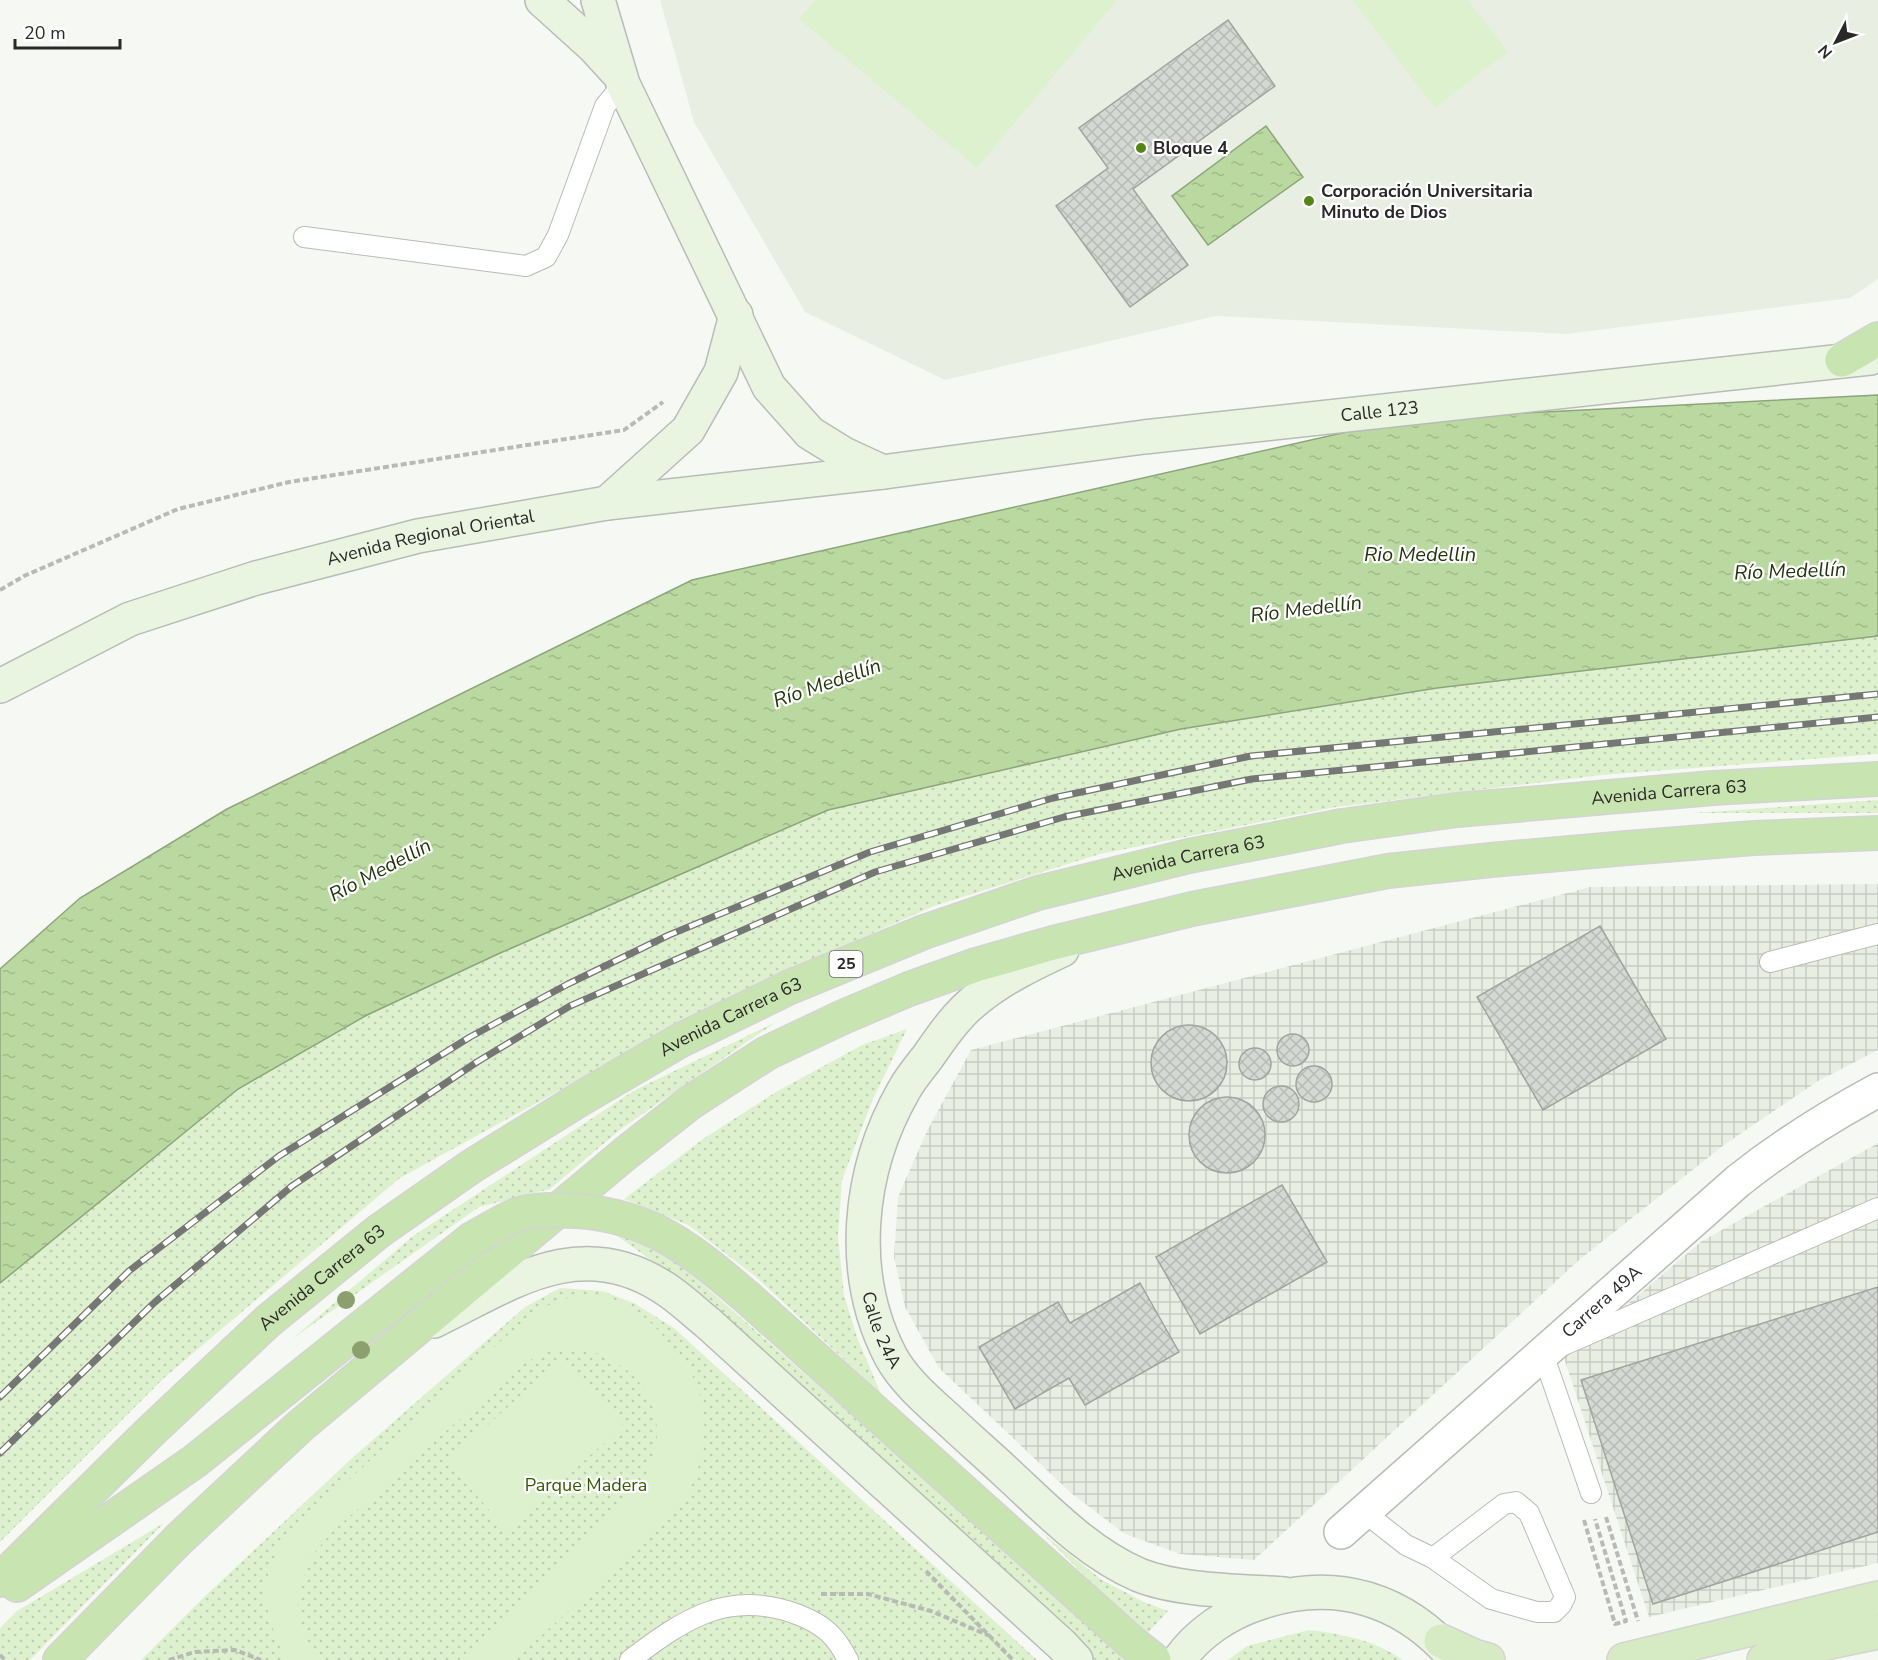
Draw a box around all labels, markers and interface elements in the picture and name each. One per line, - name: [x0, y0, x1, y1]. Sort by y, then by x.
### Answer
- scale bar: [15, 12, 120, 50]
- north arrow: [1806, 12, 1866, 72]
- text: 20 m: [24, 21, 66, 45]
- text: N: [1813, 40, 1838, 63]
- place label: Bloque 4: [1153, 136, 1228, 160]
- marker: Bloque 4: [1134, 141, 1148, 155]
- place label: Corporación Universitaria Minuto de Dios: [1321, 179, 1533, 224]
- marker: Corporación Universitaria Minuto de Dios: [1302, 194, 1316, 208]
- street label: Calle 123: [1339, 395, 1420, 428]
- street label: Avenida Regional Oriental: [324, 504, 537, 571]
- water label: Rio Medellin: [1364, 541, 1476, 568]
- water label: Río Medellín: [1733, 556, 1847, 586]
- water label: Río Medellín: [1249, 589, 1363, 629]
- water label: Río Medellín: [770, 652, 884, 714]
- street label: Avenida Carrera 63: [1590, 774, 1748, 810]
- street label: Avenida Carrera 63: [1109, 829, 1267, 887]
- water label: Río Medellín: [324, 832, 436, 908]
- road number: 25: [830, 951, 862, 977]
- street label: Avenida Carrera 63: [655, 971, 806, 1062]
- street label: Avenida Carrera 63: [253, 1219, 390, 1336]
- street label: Carrera 49A: [1557, 1260, 1647, 1343]
- street label: Calle 24A: [856, 1289, 907, 1373]
- park label: Parque Madera: [525, 1473, 647, 1497]

